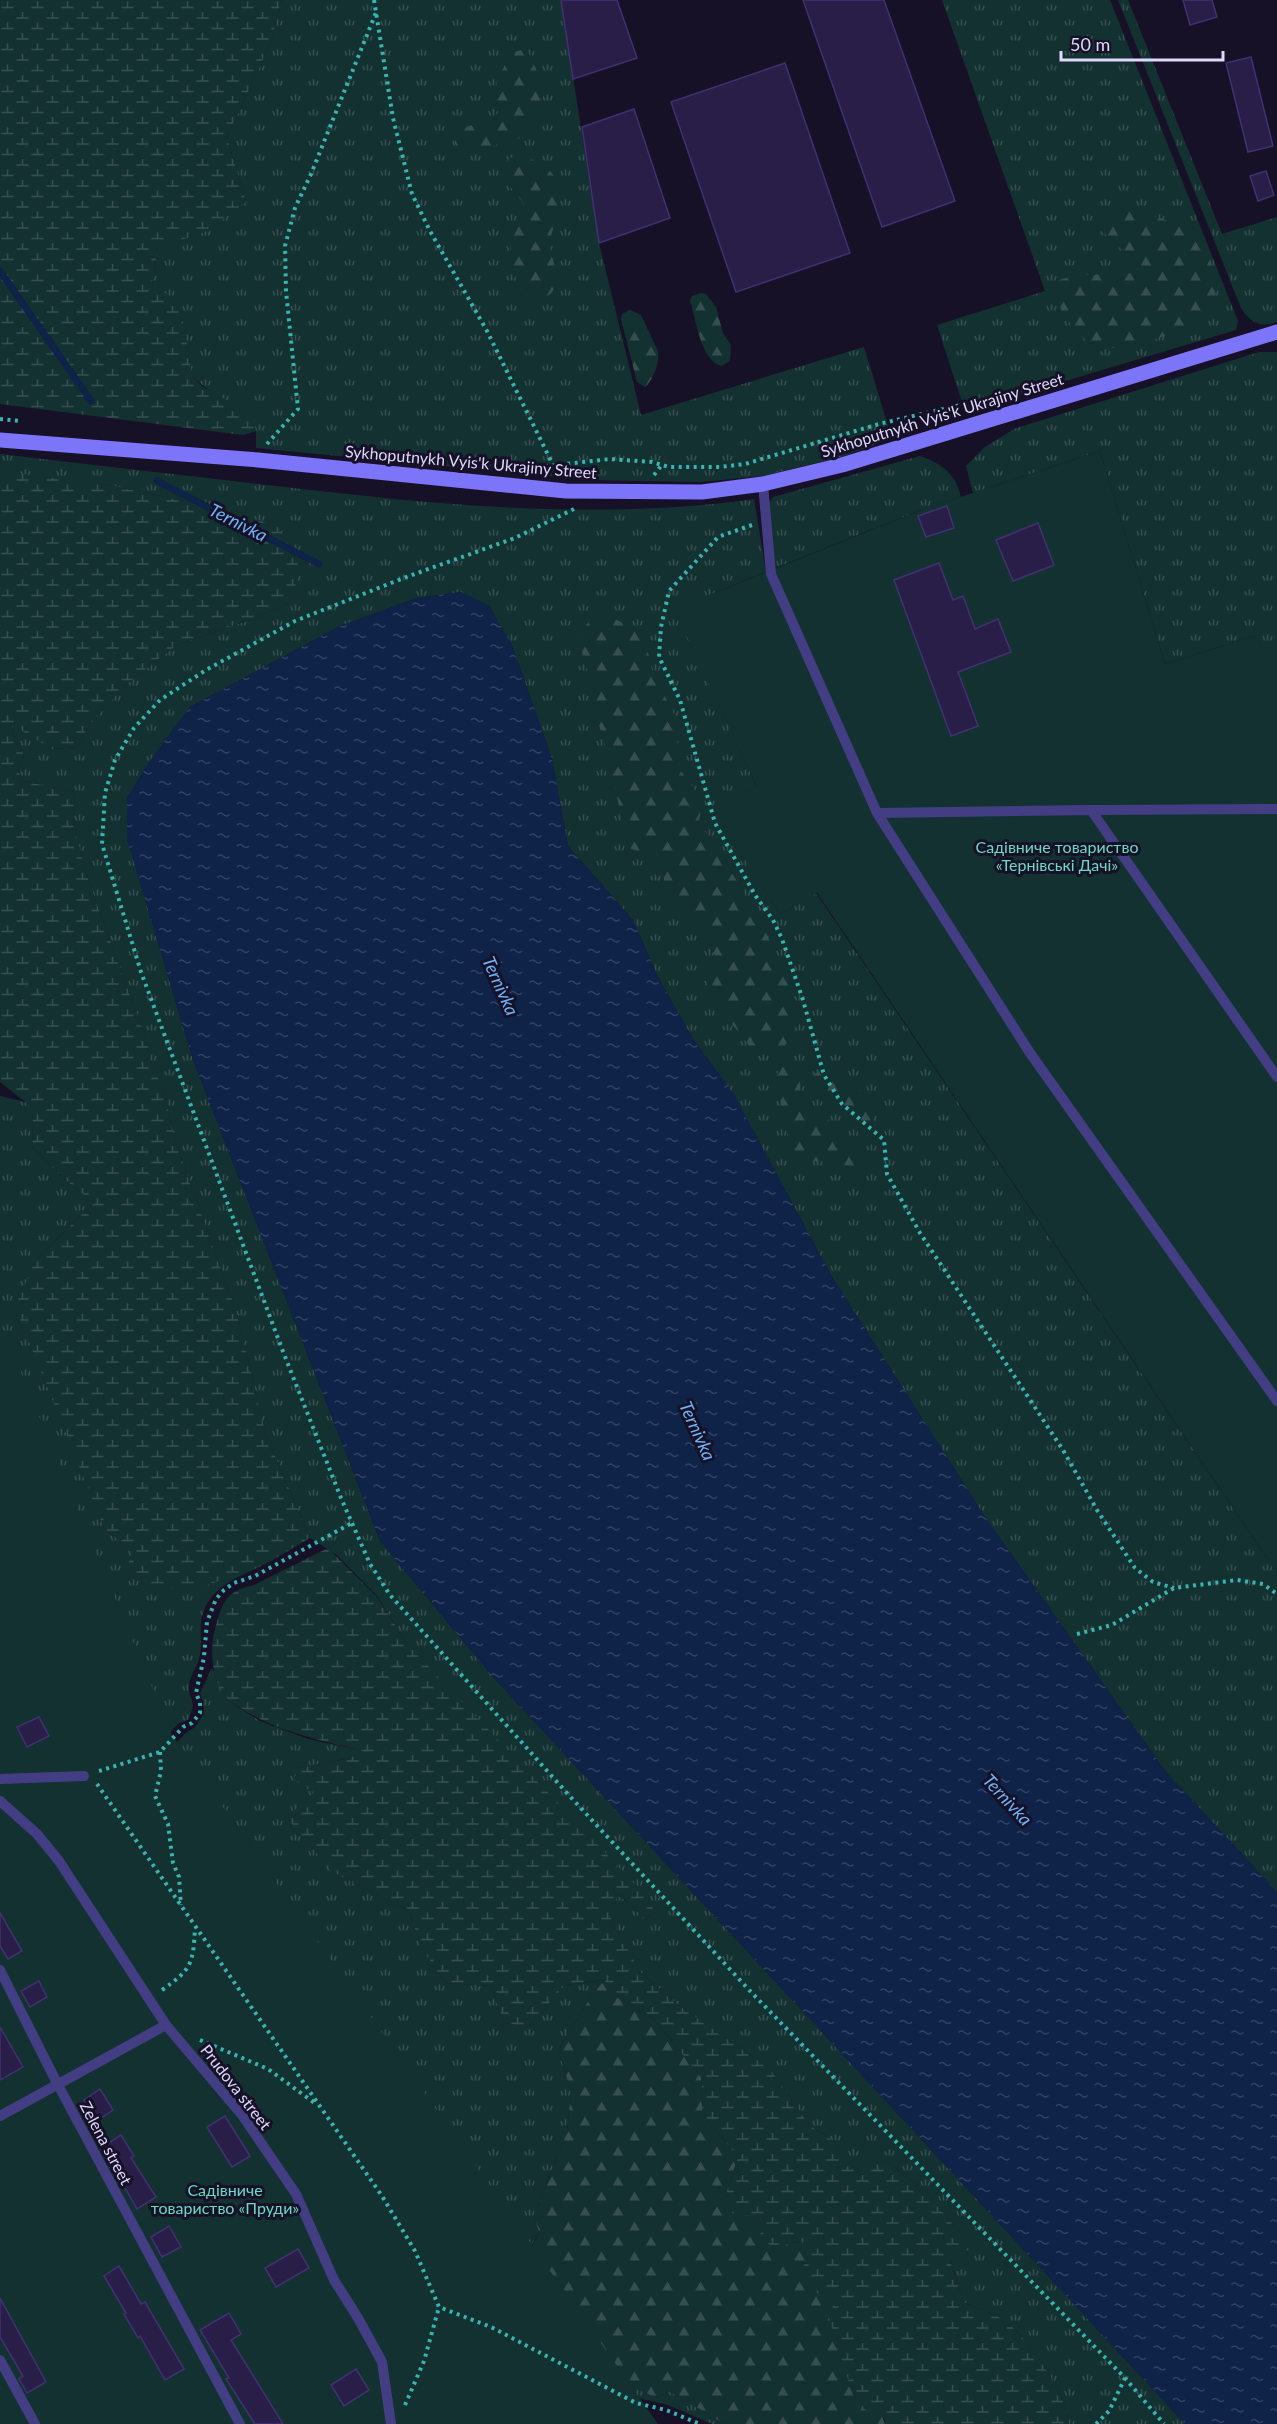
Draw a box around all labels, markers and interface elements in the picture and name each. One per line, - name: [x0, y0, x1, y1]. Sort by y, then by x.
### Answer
- scale bar: [1061, 24, 1223, 62]
- text: 50 m: [1070, 33, 1110, 55]
- street label: Sykhoputnykh Vyis'k Ukrajiny Street: [818, 368, 1066, 461]
- street label: Sykhoputnykh Vyis'k Ukrajiny Street: [344, 441, 598, 482]
- water label: Ternivka: [206, 498, 271, 546]
- park label: Садівниче товариство «Тернівські Дачі»: [976, 837, 1138, 874]
- water label: Ternivka: [478, 953, 524, 1019]
- water label: Ternivka: [675, 1398, 721, 1464]
- water label: Ternivka: [978, 1769, 1037, 1830]
- street label: Prudova street: [197, 2040, 276, 2133]
- street label: Zelena street: [77, 2098, 136, 2188]
- park label: Садівниче товариство «Пруди»: [151, 2180, 299, 2217]

